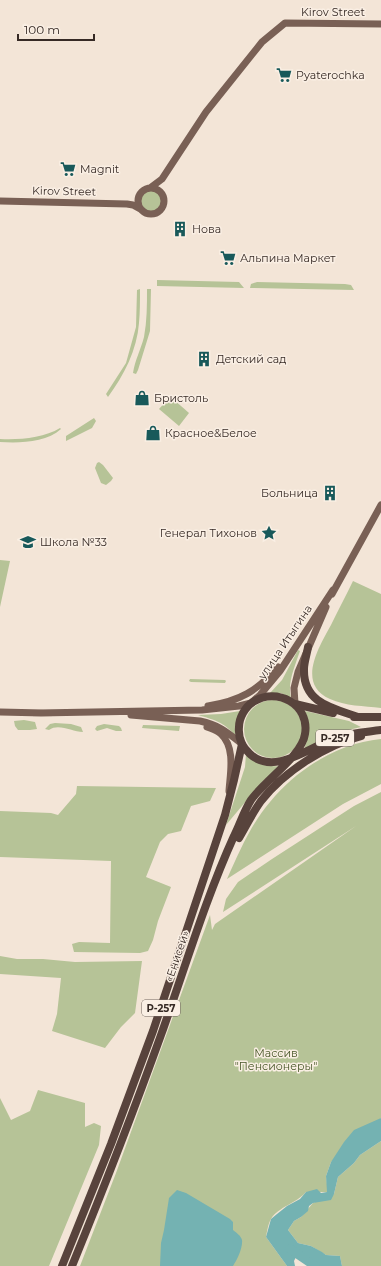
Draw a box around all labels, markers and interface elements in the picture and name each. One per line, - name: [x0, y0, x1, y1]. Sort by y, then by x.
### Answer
- street label: Kirov Street: [301, 5, 365, 19]
- scale bar: [18, 16, 94, 42]
- text: 100 m: [24, 22, 60, 37]
- supermarket icon: Pyaterochka: [275, 66, 293, 84]
- place label: Pyaterochka: [296, 68, 365, 82]
- supermarket icon: Magnit: [59, 160, 77, 178]
- place label: Magnit: [80, 162, 120, 176]
- street label: Kirov Street: [32, 183, 97, 199]
- building icon: Нова: [171, 220, 189, 238]
- place label: Нова: [192, 222, 221, 236]
- supermarket icon: Альпина Маркет: [219, 249, 237, 267]
- place label: Альпина Маркет: [240, 251, 336, 265]
- building icon: Детский сад: [195, 350, 213, 368]
- place label: Детский сад: [216, 352, 286, 366]
- shop icon: Бристоль: [133, 389, 151, 407]
- place label: Бристоль: [154, 391, 208, 405]
- shop icon: Красное&Белое: [144, 424, 162, 442]
- place label: Красное&Белое: [165, 426, 257, 440]
- building icon: Больница: [321, 484, 339, 502]
- place label: Больница: [261, 486, 318, 500]
- place icon: Генерал Тихонов: [260, 524, 278, 542]
- place label: Генерал Тихонов: [160, 526, 257, 540]
- school or university icon: Школа №33: [19, 533, 37, 551]
- place label: Школа №33: [40, 535, 107, 549]
- street label: улица Итыгина: [254, 602, 315, 683]
- road number: Р-257: [316, 730, 354, 746]
- street label: «Енисей»: [162, 929, 192, 983]
- road number: Р-257: [142, 1000, 180, 1016]
- park label: Массив "Пенсионеры": [235, 1046, 317, 1073]

